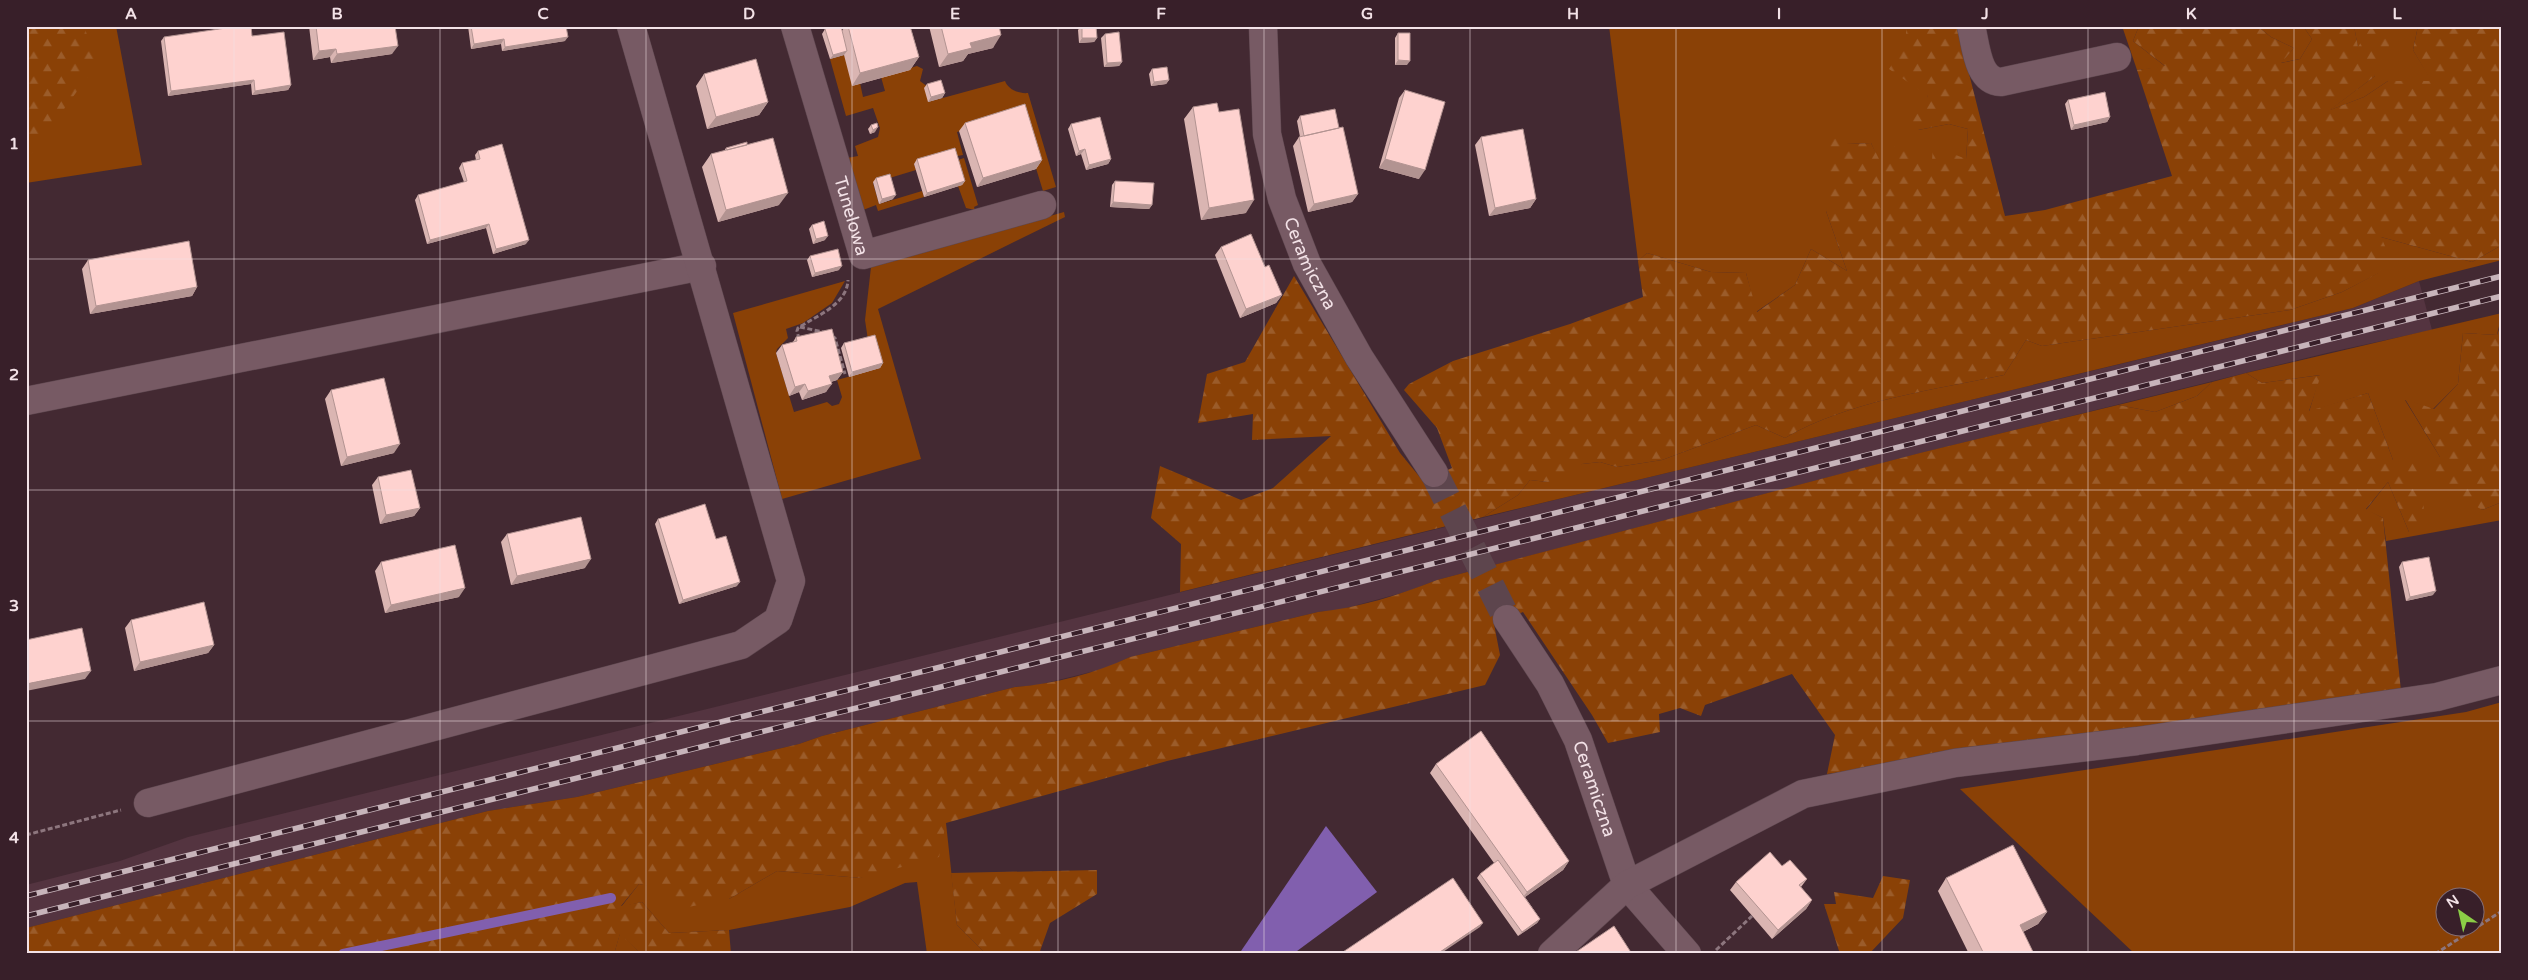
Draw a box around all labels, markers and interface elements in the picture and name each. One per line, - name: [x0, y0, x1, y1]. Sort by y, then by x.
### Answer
- text: A: [125, 4, 137, 24]
- text: B: [331, 4, 343, 24]
- text: C: [537, 4, 549, 24]
- text: D: [743, 4, 755, 24]
- text: E: [950, 4, 960, 24]
- text: F: [1156, 4, 1166, 24]
- text: G: [1361, 4, 1373, 24]
- text: H: [1567, 4, 1579, 24]
- text: I: [1777, 4, 1781, 24]
- text: J: [1980, 4, 1989, 24]
- text: K: [2186, 4, 2197, 24]
- text: L: [2392, 4, 2402, 24]
- text: 1: [9, 134, 19, 154]
- street label: Tunelowa: [829, 174, 874, 258]
- street label: Ceramiczna: [1279, 214, 1341, 314]
- text: 2: [9, 365, 19, 385]
- text: 3: [9, 596, 19, 616]
- street label: Ceramiczna: [1568, 738, 1621, 840]
- text: 4: [9, 828, 19, 848]
- north arrow: [2436, 888, 2486, 938]
- text: N: [2444, 891, 2462, 912]

